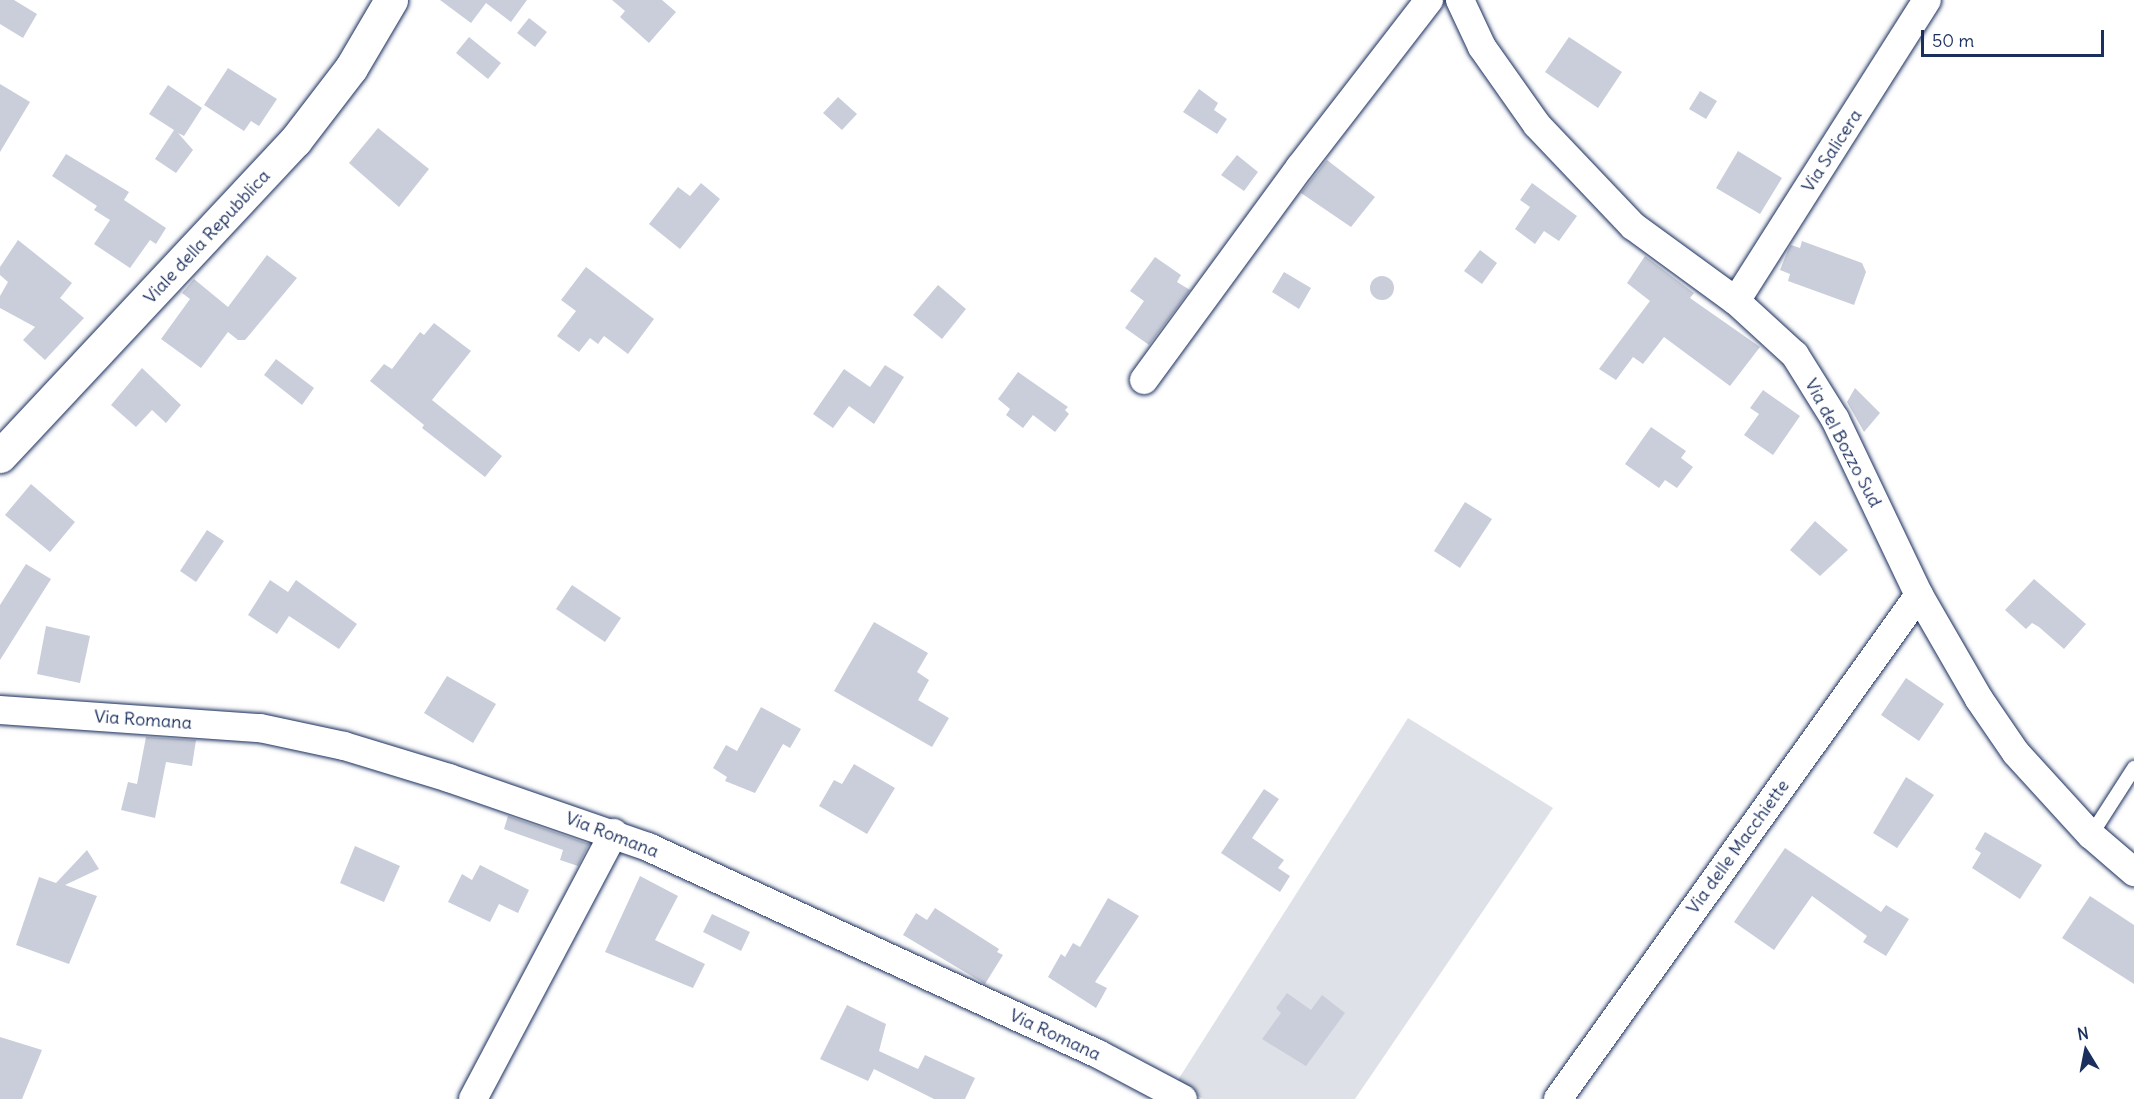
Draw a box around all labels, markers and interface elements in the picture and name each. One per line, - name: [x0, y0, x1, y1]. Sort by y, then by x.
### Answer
- scale bar: [1924, 18, 2107, 56]
- text: 50 m: [1932, 29, 1974, 52]
- street label: Via Salicera: [1797, 106, 1867, 196]
- street label: Viale della Repubblica: [139, 166, 275, 308]
- street label: Via del Bozzo Sud: [1800, 375, 1886, 511]
- street label: Via Romana: [93, 706, 193, 734]
- street label: Via delle Macchiette: [1682, 776, 1794, 918]
- street label: Via Romana: [562, 807, 662, 863]
- street label: Via Romana: [1006, 1004, 1104, 1066]
- north arrow: [2056, 1021, 2116, 1081]
- text: N: [2076, 1022, 2090, 1044]

